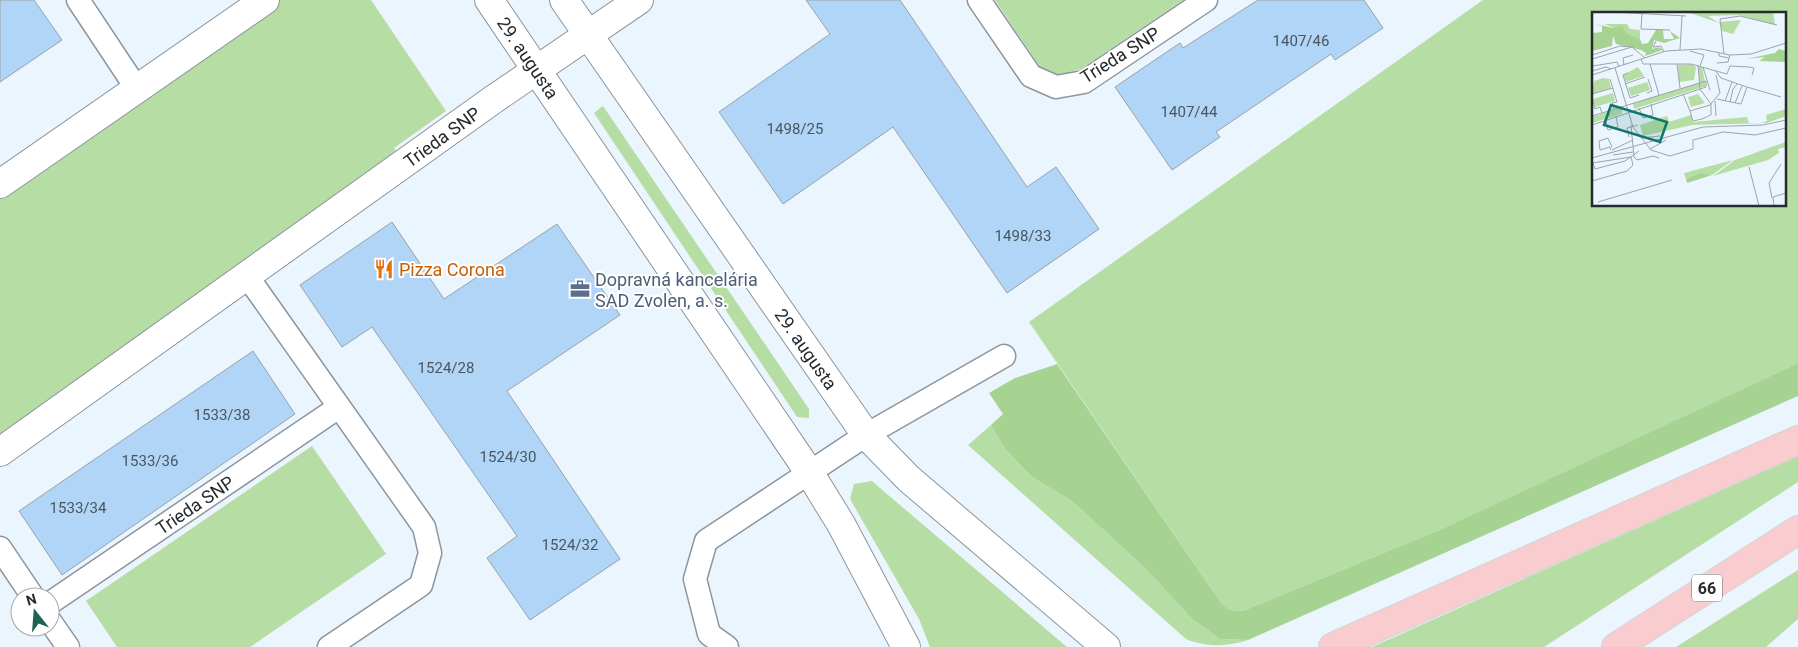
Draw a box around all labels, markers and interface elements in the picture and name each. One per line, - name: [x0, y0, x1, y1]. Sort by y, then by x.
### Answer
- inset map: [1592, 12, 1786, 206]
- street label: 29. augusta: [493, 13, 563, 103]
- street label: Trieda SNP: [1077, 22, 1163, 88]
- house number: 1407/46: [1273, 32, 1329, 50]
- street label: Trieda SNP: [400, 102, 484, 172]
- house number: 1407/44: [1161, 103, 1218, 121]
- house number: 1498/25: [767, 120, 823, 138]
- house number: 1498/33: [995, 227, 1051, 245]
- restaurant icon: Pizza Corona: [373, 258, 395, 280]
- place label: Pizza Corona: [399, 259, 505, 280]
- place label: Dopravná kancelária SAD Zvolen, a. s.: [595, 269, 758, 311]
- office icon: Dopravná kancelária SAD Zvolen, a. s.: [569, 278, 591, 300]
- street label: 29. augusta: [770, 304, 842, 394]
- house number: 1524/28: [418, 359, 474, 377]
- house number: 1533/38: [194, 406, 250, 424]
- house number: 1524/30: [480, 448, 536, 466]
- house number: 1533/36: [122, 452, 178, 470]
- street label: Trieda SNP: [152, 471, 238, 539]
- house number: 1533/34: [50, 499, 107, 517]
- house number: 1524/32: [542, 536, 598, 554]
- road number: 66: [1692, 574, 1722, 602]
- north arrow: [10, 587, 60, 637]
- text: N: [24, 590, 38, 609]

